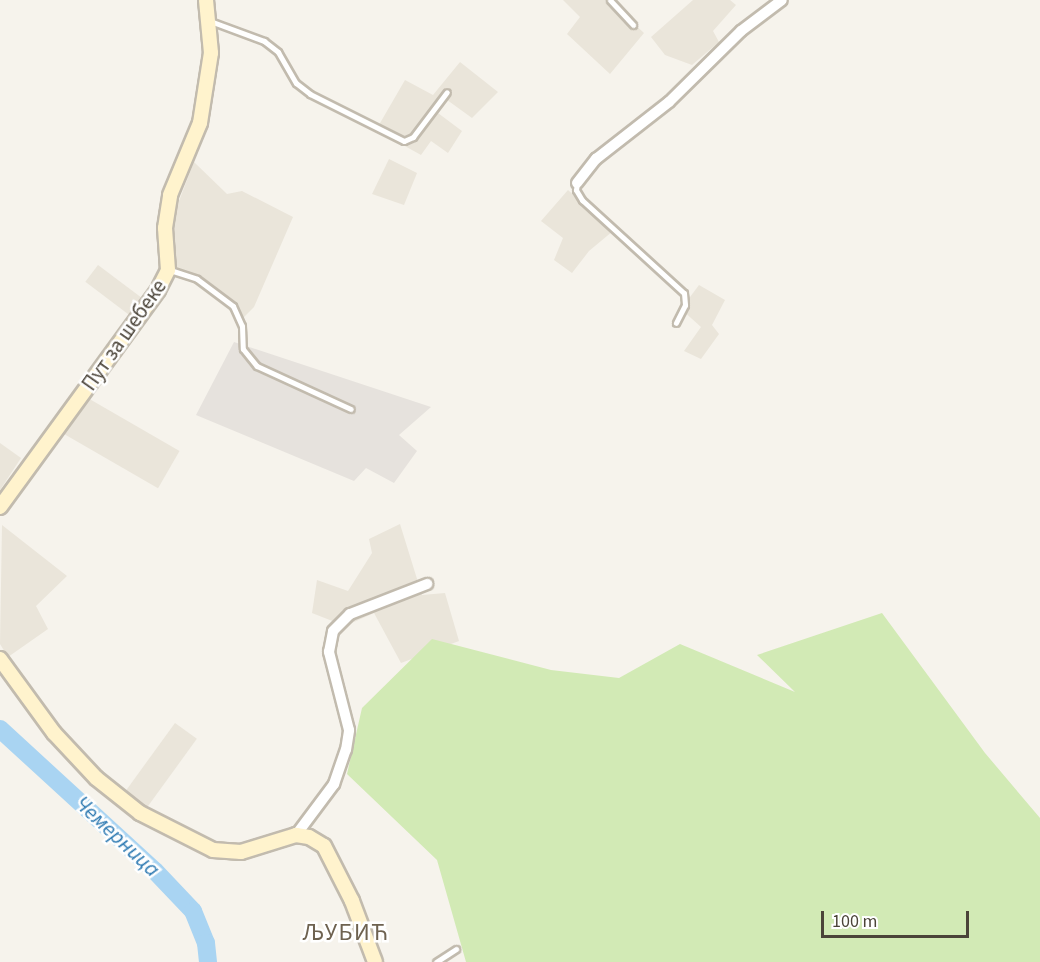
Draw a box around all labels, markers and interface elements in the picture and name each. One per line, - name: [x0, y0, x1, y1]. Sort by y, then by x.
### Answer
- street label: Пут за шебеке: [76, 275, 172, 395]
- water label: Чемерница: [69, 791, 165, 883]
- scale bar: [824, 899, 972, 937]
- text: 100 m: [832, 909, 877, 934]
- district label: ЉУБИЋ: [302, 919, 390, 947]

